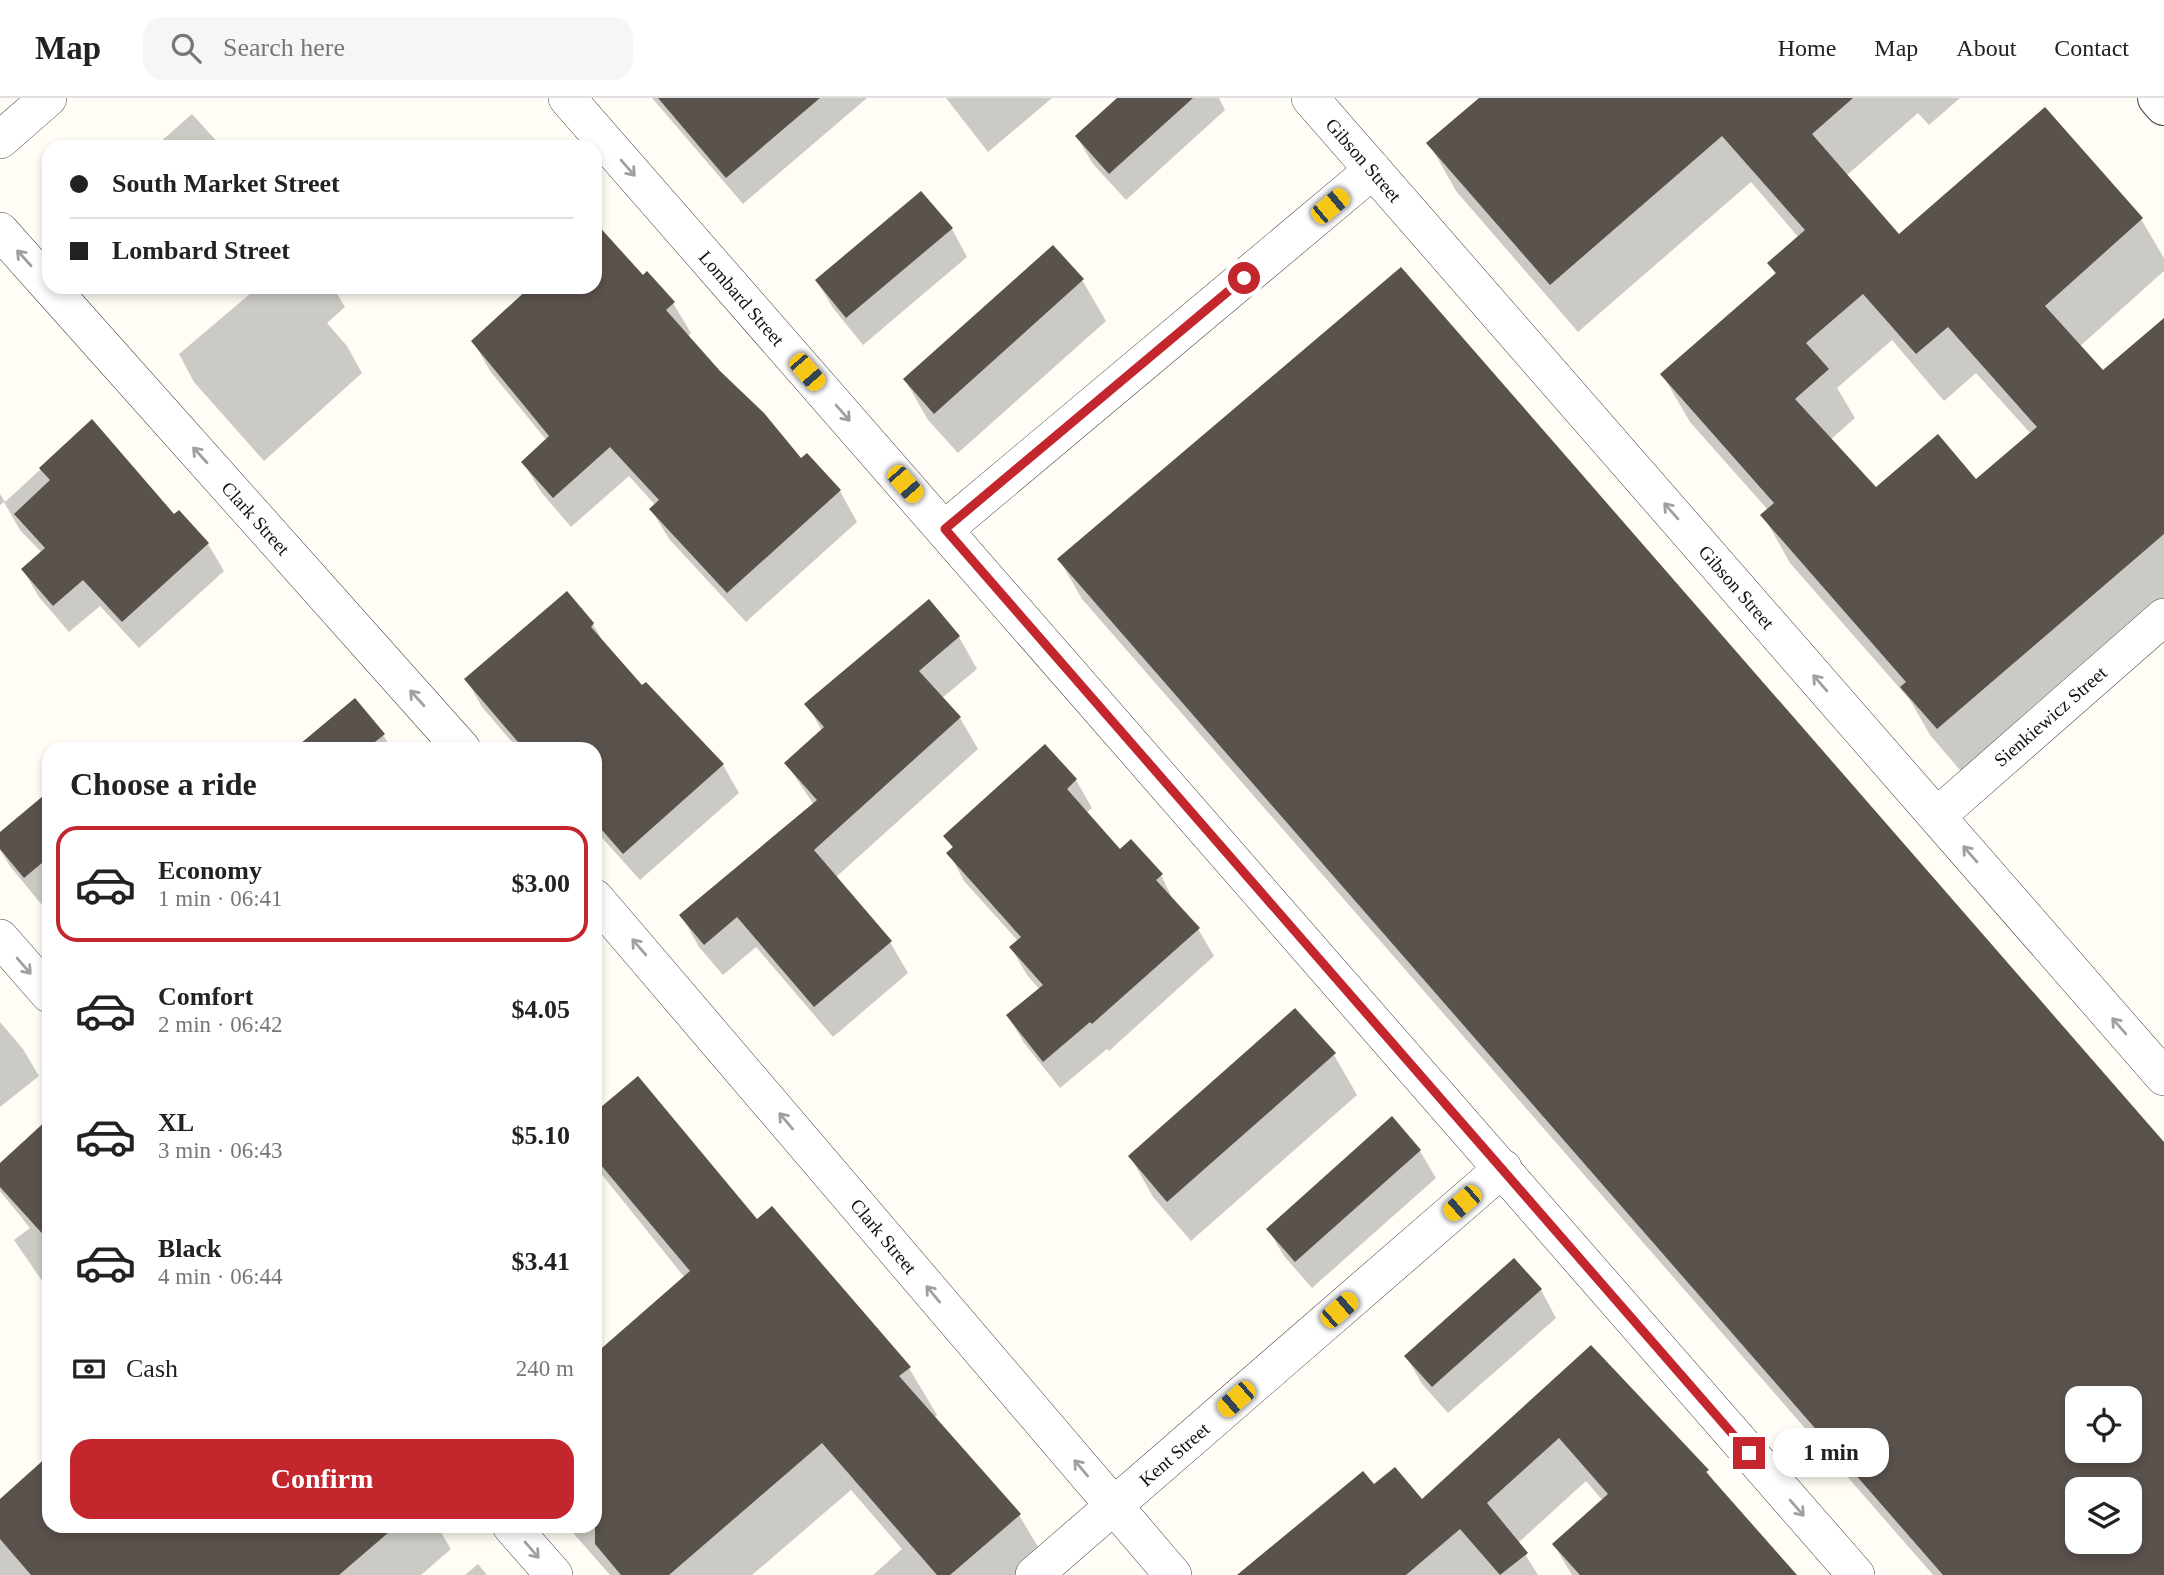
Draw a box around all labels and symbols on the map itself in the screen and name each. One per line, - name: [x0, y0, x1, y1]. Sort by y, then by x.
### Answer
- street label: Gibson Street: [1322, 114, 1406, 207]
- one-way arrow: [620, 159, 636, 177]
- car: [1308, 184, 1353, 228]
- street label: Lombard Street: [695, 247, 789, 351]
- one-way arrow: [17, 250, 33, 268]
- route start: [1228, 262, 1260, 294]
- car: [786, 349, 829, 395]
- one-way arrow: [834, 403, 850, 421]
- one-way arrow: [192, 446, 208, 464]
- car: [884, 461, 927, 507]
- street label: Clark Street: [217, 477, 294, 560]
- one-way arrow: [1663, 503, 1679, 521]
- street label: Gibson Street: [1695, 541, 1779, 634]
- street label: Sienkiewicz Street: [1990, 661, 2111, 771]
- one-way arrow: [1812, 675, 1829, 692]
- one-way arrow: [409, 689, 425, 707]
- one-way arrow: [1962, 845, 1978, 863]
- one-way arrow: [631, 939, 647, 957]
- one-way arrow: [16, 957, 33, 974]
- one-way arrow: [2111, 1017, 2127, 1035]
- one-way arrow: [778, 1112, 794, 1130]
- car: [1440, 1181, 1485, 1225]
- street label: Clark Street: [846, 1195, 921, 1279]
- one-way arrow: [926, 1286, 941, 1304]
- car: [1317, 1288, 1362, 1332]
- car: [1214, 1377, 1259, 1421]
- street label: Kent Street: [1135, 1418, 1214, 1491]
- callout: 1 min: [1774, 1428, 1889, 1478]
- route end: [1733, 1437, 1765, 1469]
- one-way arrow: [1073, 1459, 1089, 1477]
- one-way arrow: [1789, 1498, 1805, 1516]
- one-way arrow: [524, 1541, 540, 1559]

